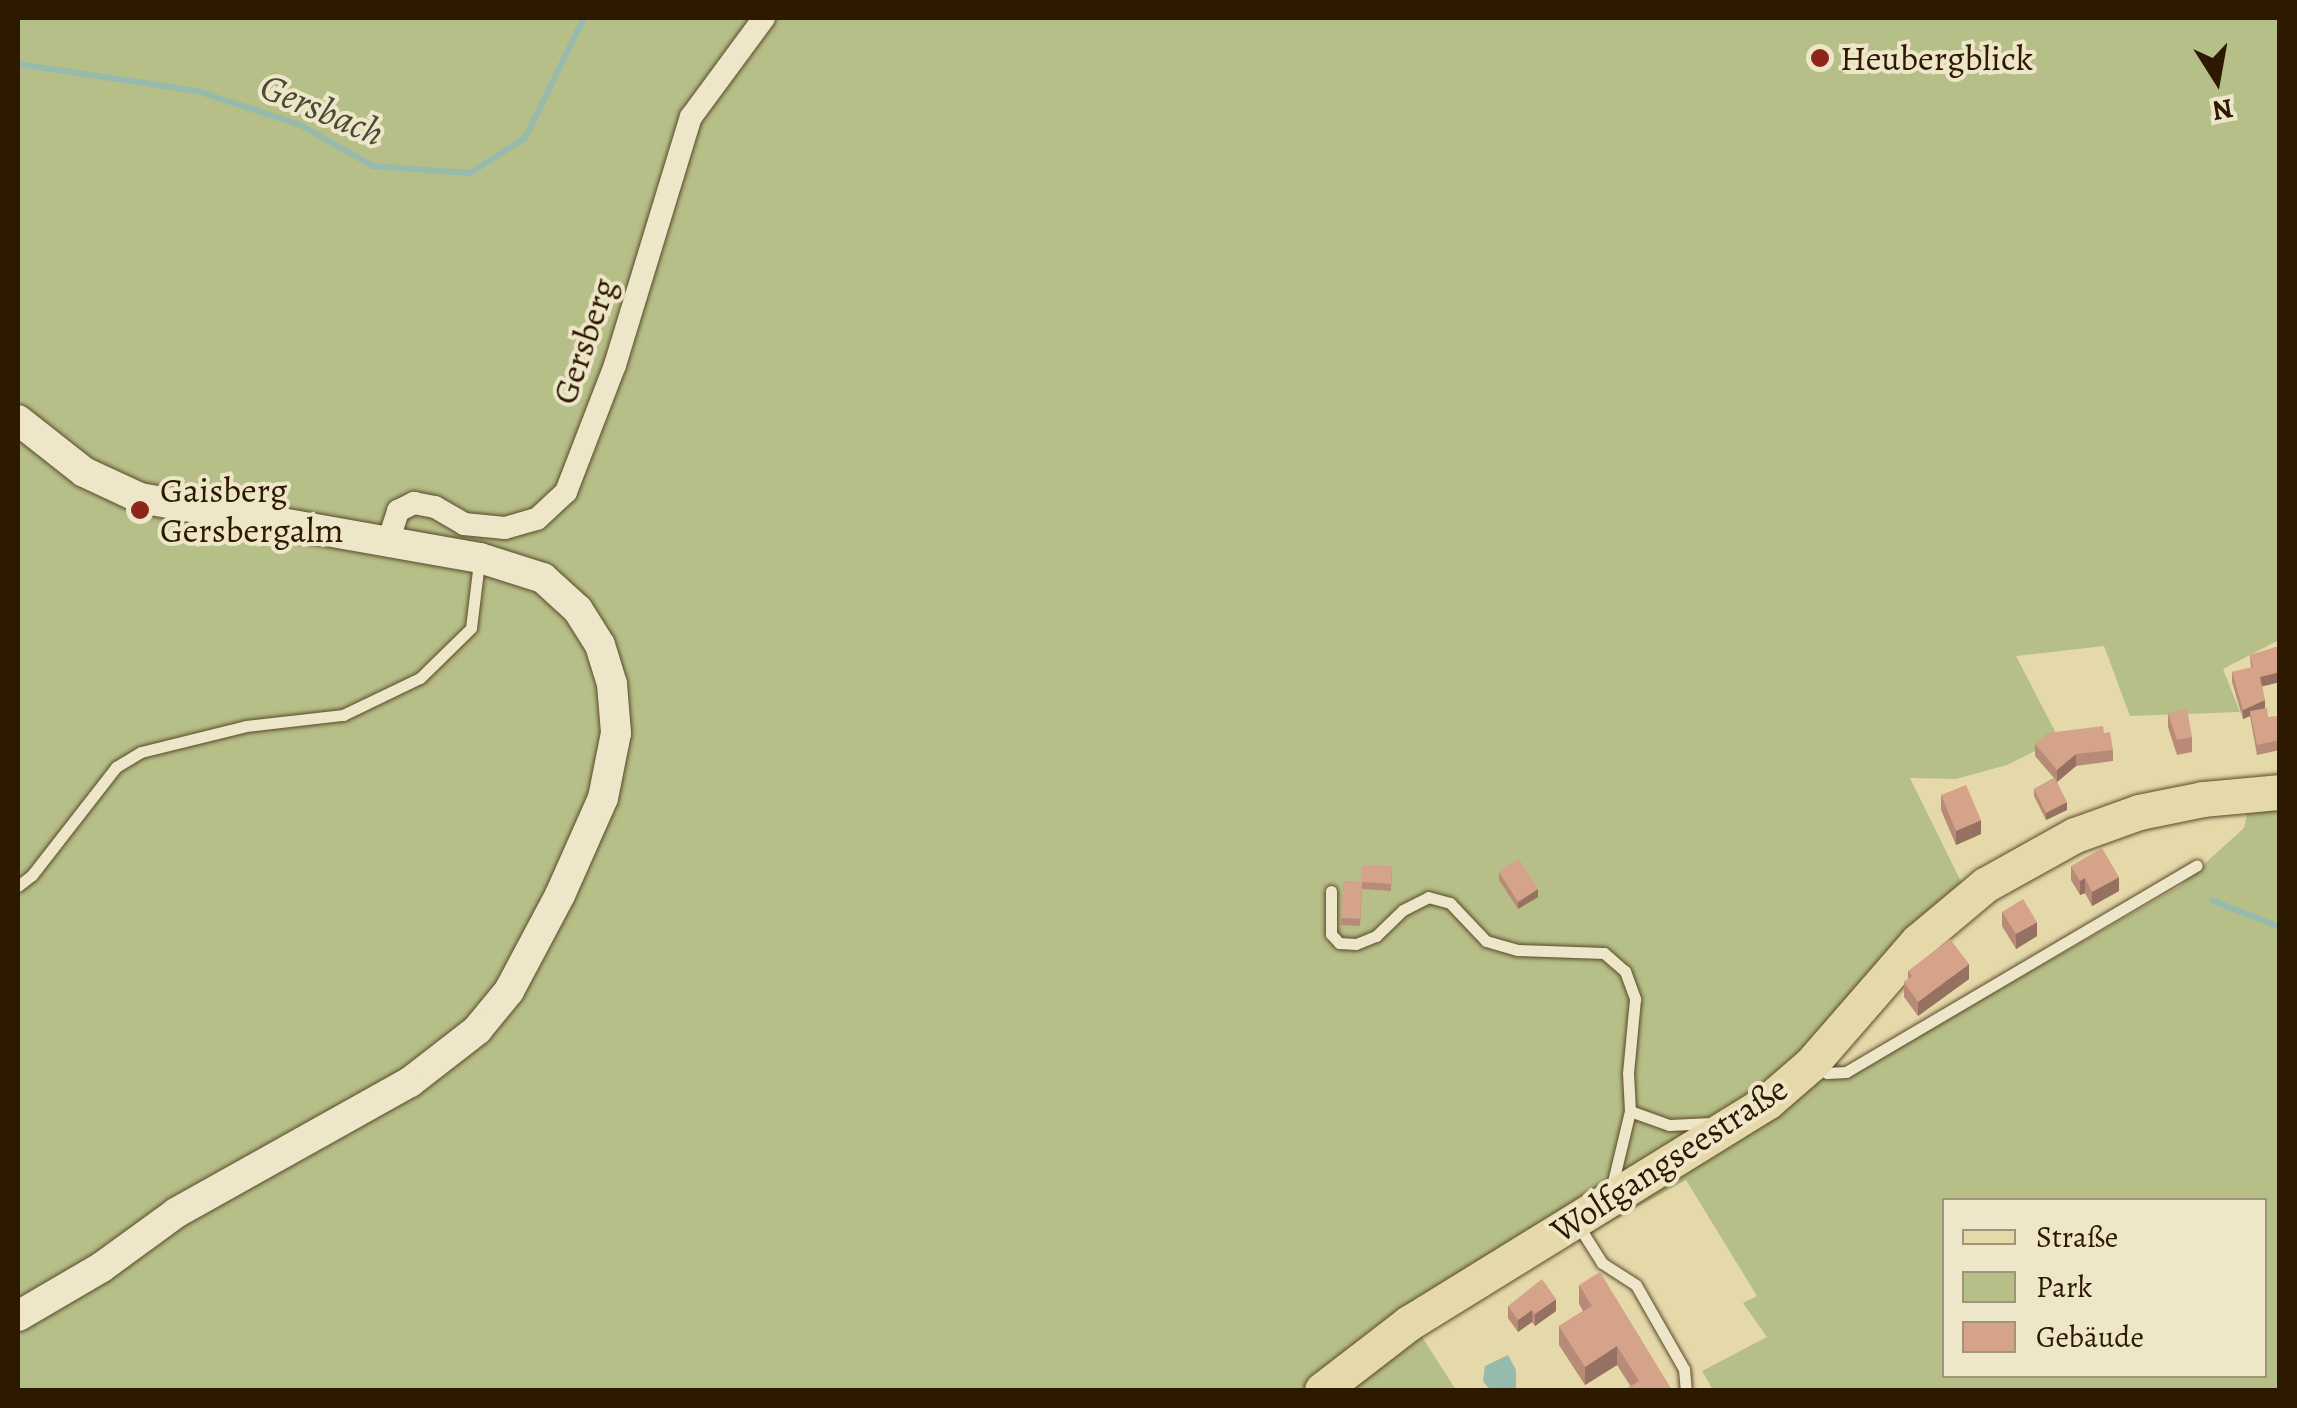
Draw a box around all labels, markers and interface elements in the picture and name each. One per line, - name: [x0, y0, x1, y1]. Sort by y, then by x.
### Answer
- north arrow: [2167, 30, 2267, 130]
- place label: Heubergblick: [1840, 37, 2033, 79]
- marker: Heubergblick: [1809, 47, 1831, 69]
- water label: Gersbach: [253, 64, 391, 156]
- text: N: [2209, 89, 2236, 130]
- street label: Gersberg: [543, 273, 625, 409]
- place label: Gaisberg Gersbergalm: [160, 469, 344, 551]
- marker: Gaisberg Gersbergalm: [129, 499, 151, 521]
- street label: Wolfgangseestraße: [1543, 1067, 1795, 1251]
- legend: [1942, 1198, 2267, 1378]
- text: Straße: [2036, 1217, 2118, 1257]
- text: Park: [2036, 1267, 2092, 1307]
- text: Gebäude: [2036, 1317, 2144, 1357]

